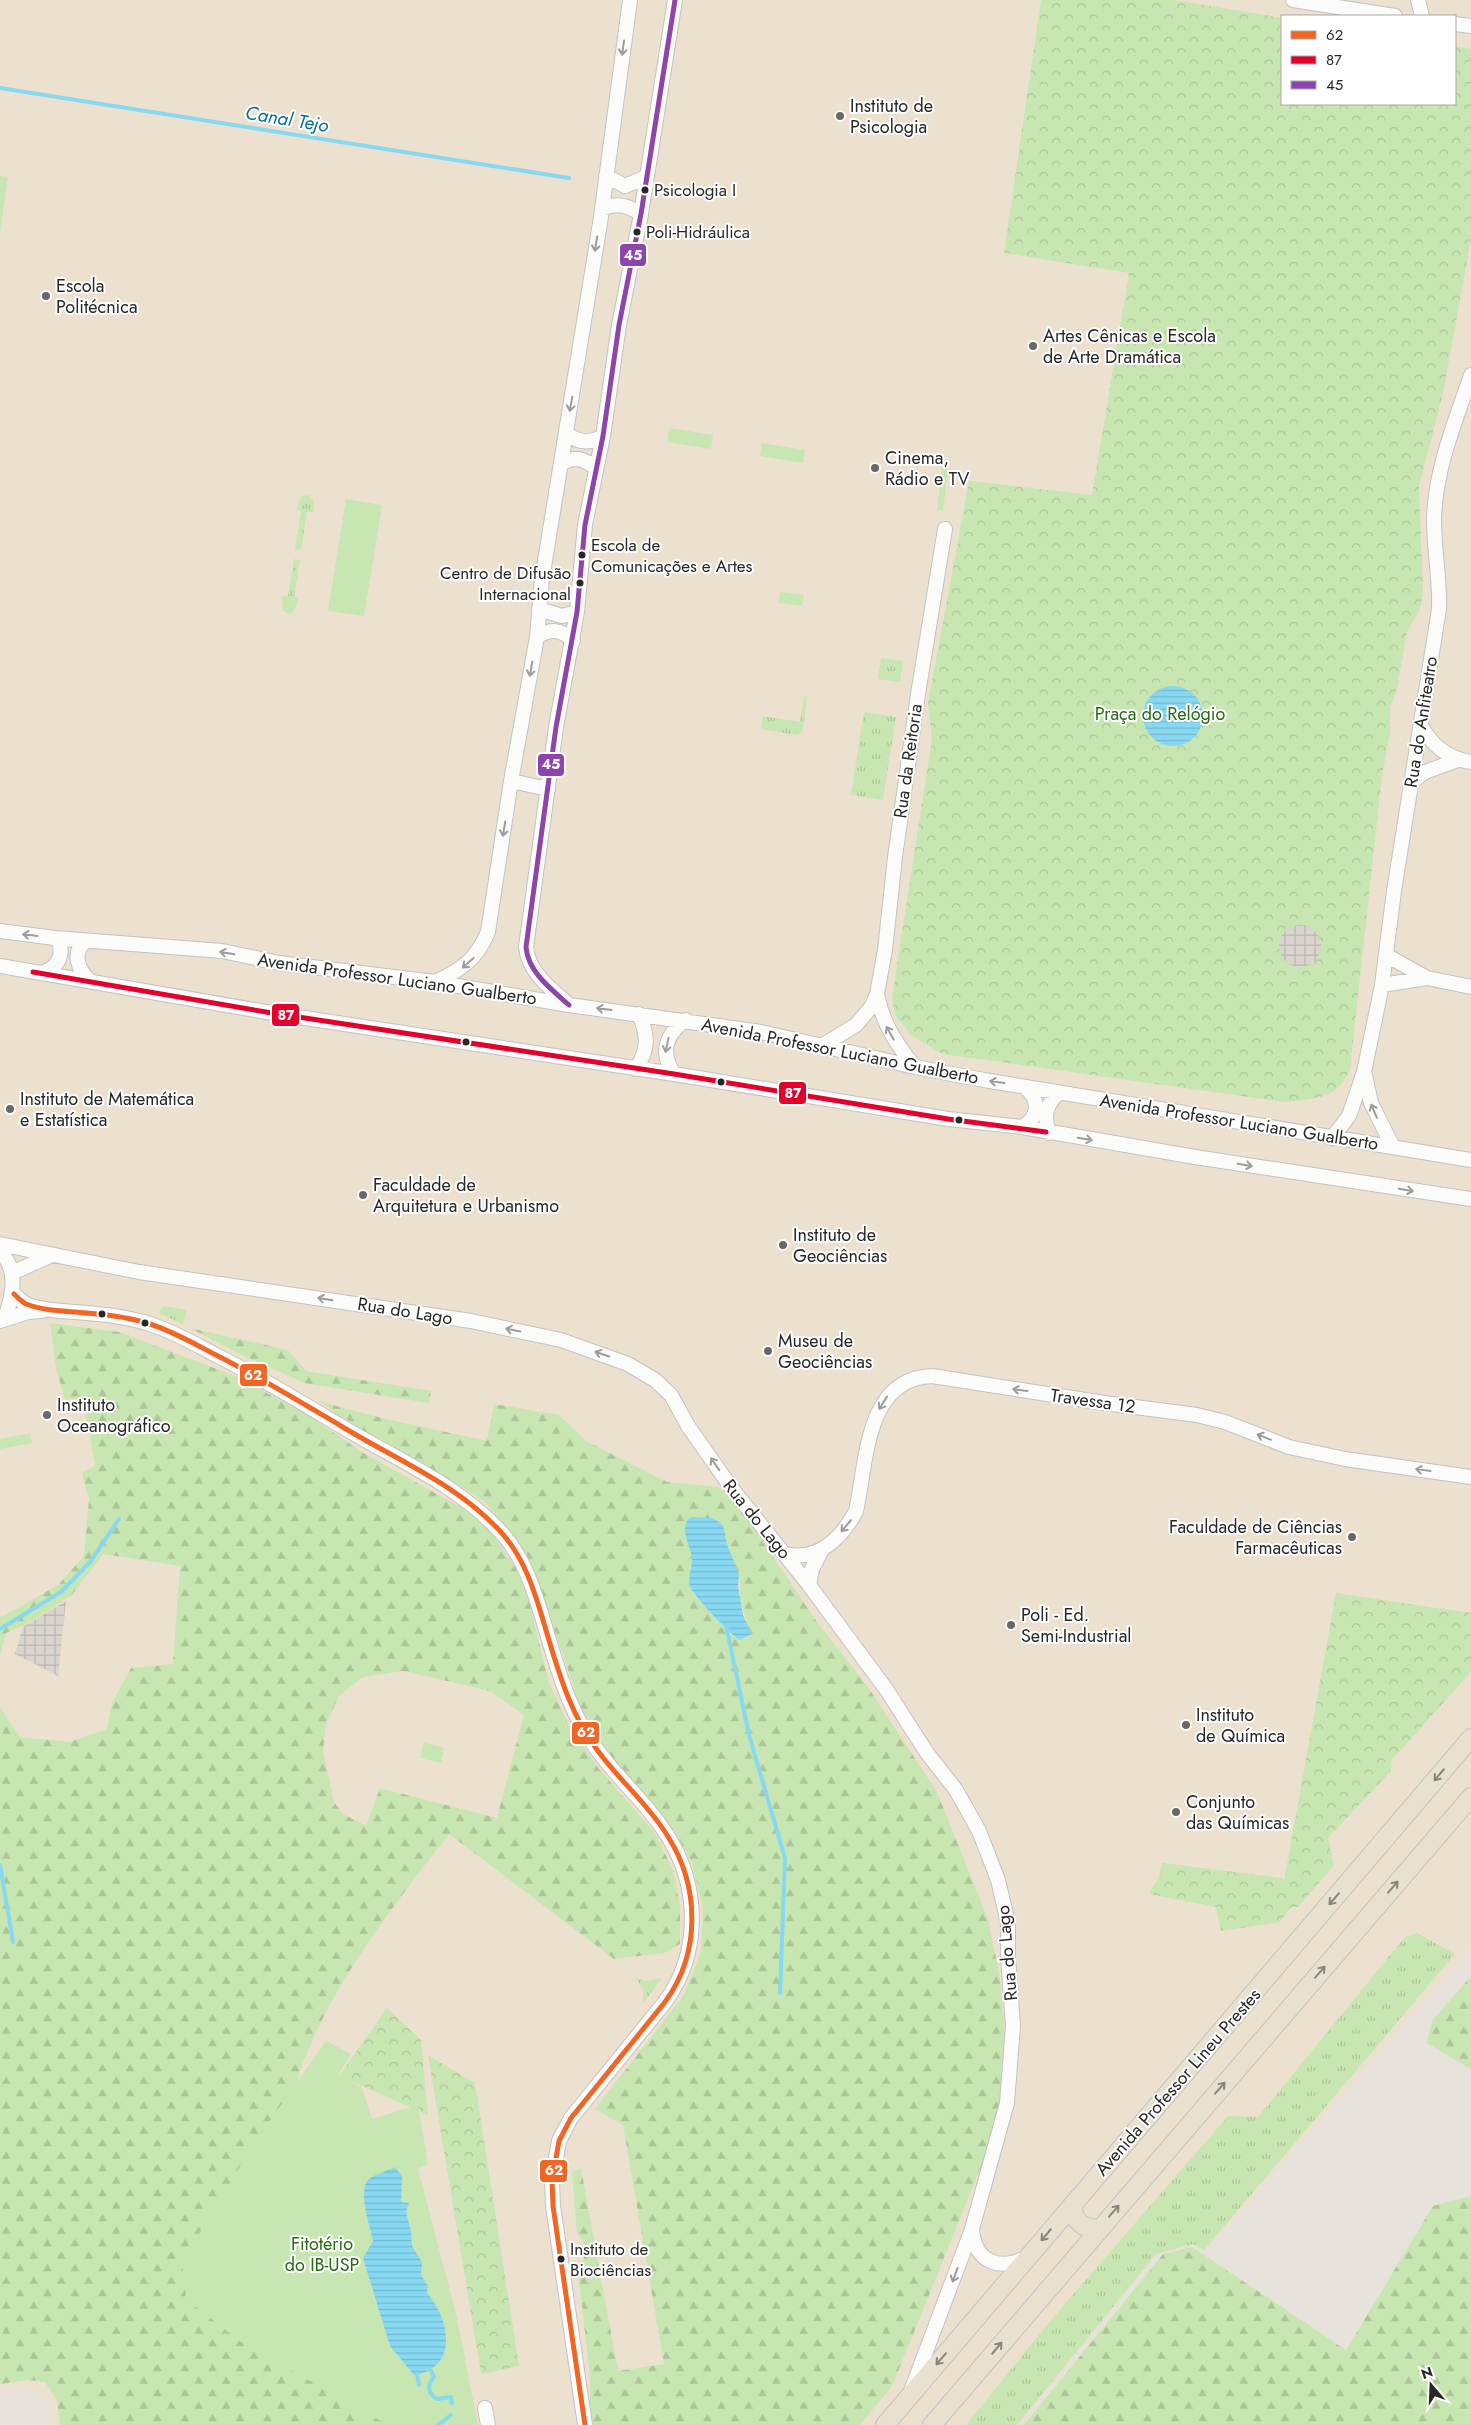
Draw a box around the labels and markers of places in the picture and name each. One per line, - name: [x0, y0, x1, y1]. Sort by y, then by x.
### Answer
- place label: Instituto de Psicologia: [850, 93, 933, 140]
- marker: Instituto de Psicologia: [834, 110, 846, 122]
- place label: Psicologia I: [654, 178, 736, 202]
- marker: Psicologia I: [640, 185, 650, 195]
- place label: Poli-Hidráulica: [646, 220, 750, 244]
- marker: Poli-Hidráulica: [632, 227, 642, 237]
- place label: Escola Politécnica: [56, 273, 138, 320]
- marker: Escola Politécnica: [40, 290, 52, 302]
- place label: Artes Cênicas e Escola de Arte Dramática: [1043, 323, 1216, 370]
- marker: Artes Cênicas e Escola de Arte Dramática: [1027, 340, 1039, 352]
- place label: Cinema, Rádio e TV: [885, 445, 970, 492]
- marker: Cinema, Rádio e TV: [869, 462, 881, 474]
- place label: Escola de Comunicações e Artes: [591, 533, 753, 578]
- marker: Escola de Comunicações e Artes: [577, 550, 587, 560]
- place label: Centro de Difusão Internacional: [440, 561, 571, 606]
- marker: Centro de Difusão Internacional: [575, 578, 585, 588]
- unlabelled marker: [461, 1037, 471, 1047]
- unlabelled marker: [716, 1077, 726, 1087]
- place label: Instituto de Matemática e Estatística: [20, 1086, 194, 1133]
- marker: Instituto de Matemática e Estatística: [4, 1103, 16, 1115]
- unlabelled marker: [954, 1115, 964, 1125]
- place label: Faculdade de Arquitetura e Urbanismo: [373, 1172, 559, 1219]
- marker: Faculdade de Arquitetura e Urbanismo: [357, 1189, 369, 1201]
- place label: Instituto de Geociências: [793, 1222, 887, 1269]
- marker: Instituto de Geociências: [777, 1239, 789, 1251]
- unlabelled marker: [97, 1309, 107, 1319]
- unlabelled marker: [140, 1318, 150, 1328]
- place label: Museu de Geociências: [778, 1328, 872, 1375]
- marker: Museu de Geociências: [762, 1345, 774, 1357]
- place label: Instituto Oceanográfico: [57, 1392, 171, 1439]
- marker: Instituto Oceanográfico: [41, 1409, 53, 1421]
- place label: Faculdade de Ciências Farmacêuticas: [1169, 1514, 1342, 1561]
- marker: Faculdade de Ciências Farmacêuticas: [1346, 1531, 1358, 1543]
- place label: Poli - Ed. Semi-Industrial: [1021, 1602, 1131, 1649]
- marker: Poli - Ed. Semi-Industrial: [1005, 1619, 1017, 1631]
- place label: Instituto de Química: [1196, 1702, 1285, 1749]
- marker: Instituto de Química: [1180, 1719, 1192, 1731]
- place label: Conjunto das Químicas: [1186, 1789, 1289, 1836]
- marker: Conjunto das Químicas: [1170, 1806, 1182, 1818]
- place label: Instituto de Biociências: [570, 2237, 651, 2282]
- marker: Instituto de Biociências: [556, 2254, 566, 2264]

